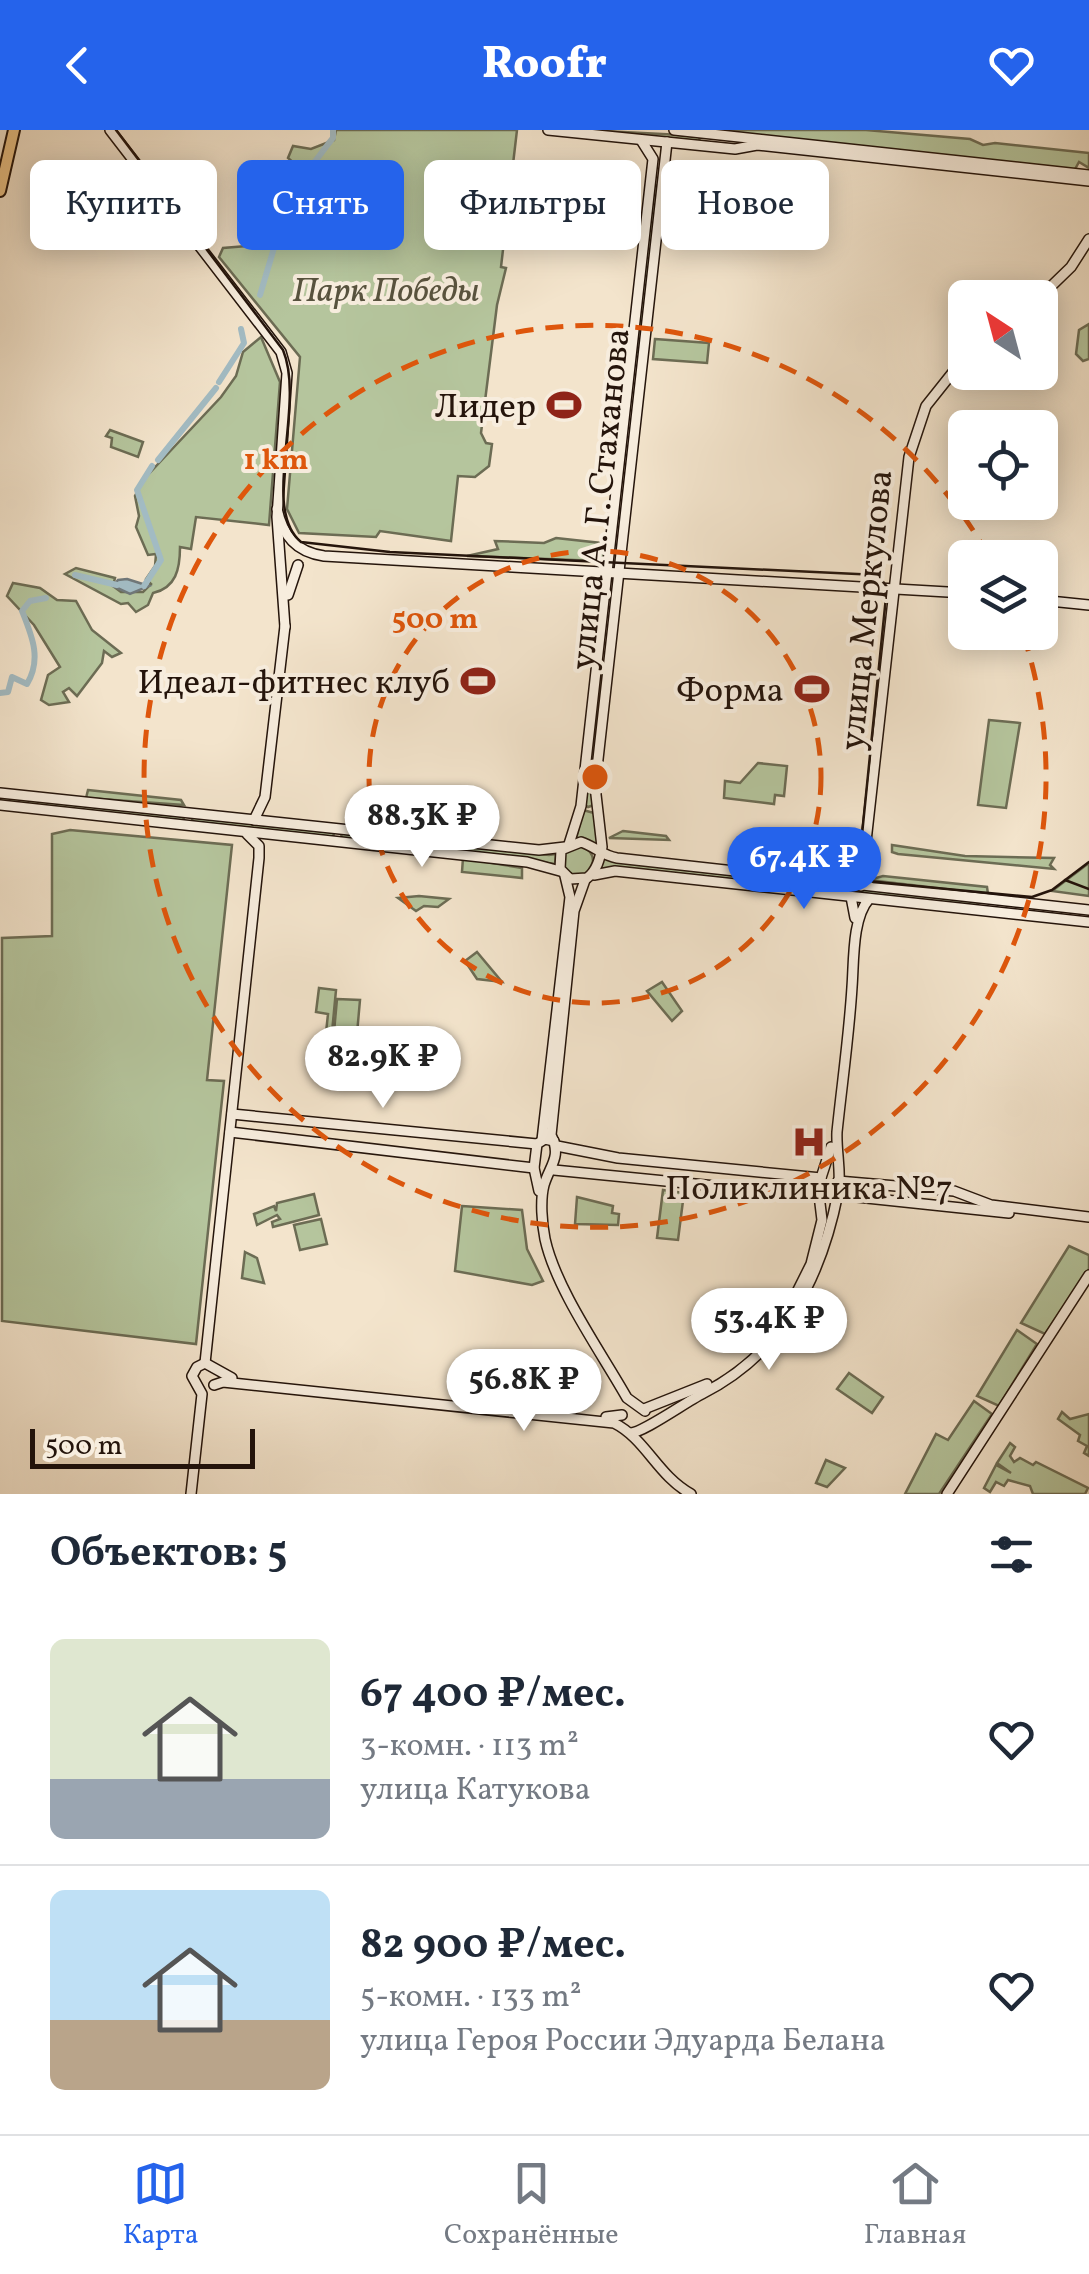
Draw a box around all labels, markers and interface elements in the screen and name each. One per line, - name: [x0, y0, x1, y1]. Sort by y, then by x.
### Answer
- text: Roofr: [482, 34, 607, 97]
- icon: back: [50, 38, 105, 93]
- icon: heart: [984, 38, 1039, 93]
- chip: Купить: [30, 160, 217, 250]
- chip: Снять: [237, 160, 404, 250]
- chip: Фильтры: [424, 160, 641, 250]
- chip: Новое: [661, 160, 829, 250]
- park label: Парк Победы: [292, 268, 480, 316]
- north arrow: [948, 280, 1058, 390]
- map controls: [948, 280, 1058, 650]
- street label: улица А. Г. Стаханова: [560, 326, 644, 673]
- place label: Лидер: [435, 384, 536, 432]
- sports icon: Лидер: [545, 386, 583, 424]
- button: locate: [948, 410, 1058, 520]
- text: 1 km: [243, 440, 309, 482]
- street label: улица Меркулова: [829, 467, 907, 753]
- button: layers: [948, 540, 1058, 650]
- text: 500 m: [392, 599, 478, 641]
- place label: Идеал-фитнес клуб: [137, 660, 450, 708]
- sports icon: Идеал-фитнес клуб: [459, 662, 497, 700]
- place label: Форма: [676, 668, 784, 716]
- sports icon: Форма: [793, 670, 831, 708]
- centre of rings: [577, 759, 613, 795]
- pin: 88.3K ₽: [330, 785, 514, 870]
- text: 88.3K ₽: [367, 795, 477, 839]
- pin: 67.4K ₽: [712, 827, 896, 912]
- text: 67.4K ₽: [749, 837, 859, 881]
- pin: 82.9K ₽: [291, 1026, 475, 1111]
- text: 82.9K ₽: [327, 1036, 439, 1080]
- hospital icon: Поликлиника №7: [790, 1123, 828, 1161]
- place label: Поликлиника №7: [665, 1166, 953, 1214]
- pin: 53.4K ₽: [677, 1288, 861, 1373]
- text: 53.4K ₽: [713, 1298, 825, 1342]
- pin: 56.8K ₽: [432, 1349, 616, 1434]
- text: 56.8K ₽: [468, 1359, 580, 1403]
- scale bar: [30, 1424, 255, 1468]
- text: 500 m: [45, 1427, 123, 1466]
- text: Объектов: 5: [50, 1525, 287, 1584]
- icon: filters: [984, 1527, 1039, 1582]
- text: 67 400 ₽/мес.: [360, 1666, 626, 1725]
- icon: home: [130, 1679, 250, 1799]
- icon: heart: [984, 1712, 1039, 1767]
- text: 3-комн. · 113 m²: [360, 1725, 579, 1769]
- text: улица Катукова: [360, 1769, 591, 1813]
- text: 82 900 ₽/мес.: [360, 1917, 626, 1976]
- icon: home: [130, 1930, 250, 2050]
- icon: heart: [984, 1963, 1039, 2018]
- text: 5-комн. · 133 m²: [360, 1976, 582, 2020]
- text: улица Героя России Эдуарда Белана: [360, 2020, 886, 2064]
- tab: Карта: [123, 2156, 199, 2255]
- tab: Сохранённые: [444, 2156, 619, 2255]
- tab: Главная: [864, 2156, 966, 2255]

